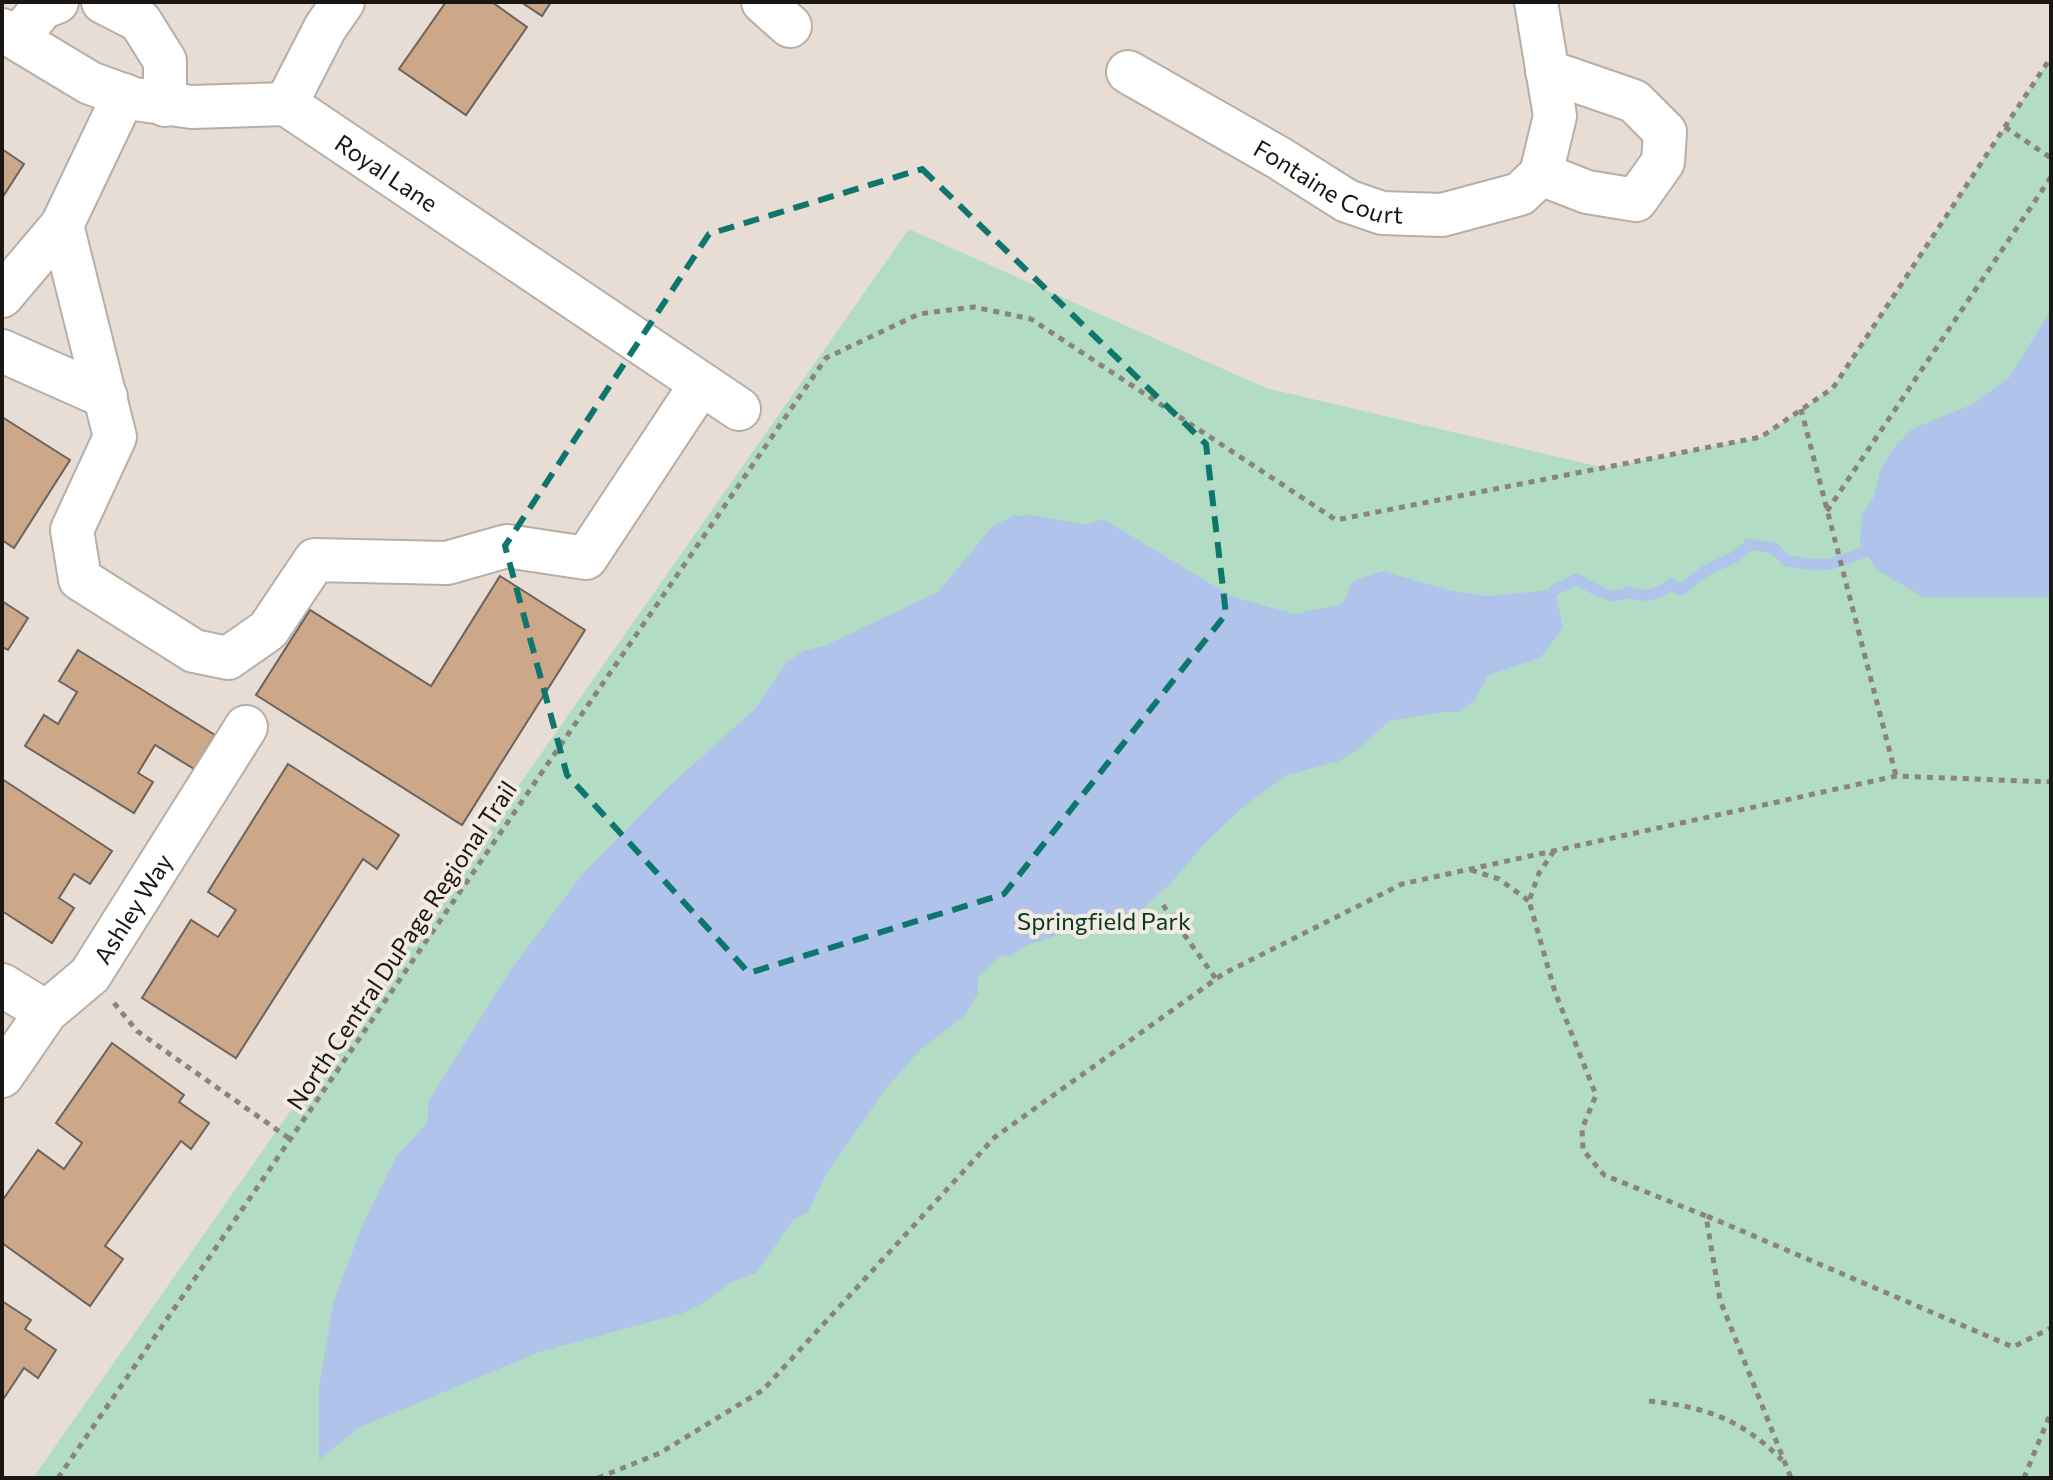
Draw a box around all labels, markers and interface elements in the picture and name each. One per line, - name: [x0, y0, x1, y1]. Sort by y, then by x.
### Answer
- street label: Royal Lane: [330, 127, 444, 217]
- street label: Fontaine Court: [1249, 132, 1404, 228]
- street label: North Central DuPage Regional Trail: [280, 775, 522, 1115]
- street label: Ashley Way: [87, 848, 177, 969]
- park label: Springfield Park: [1017, 906, 1191, 935]

